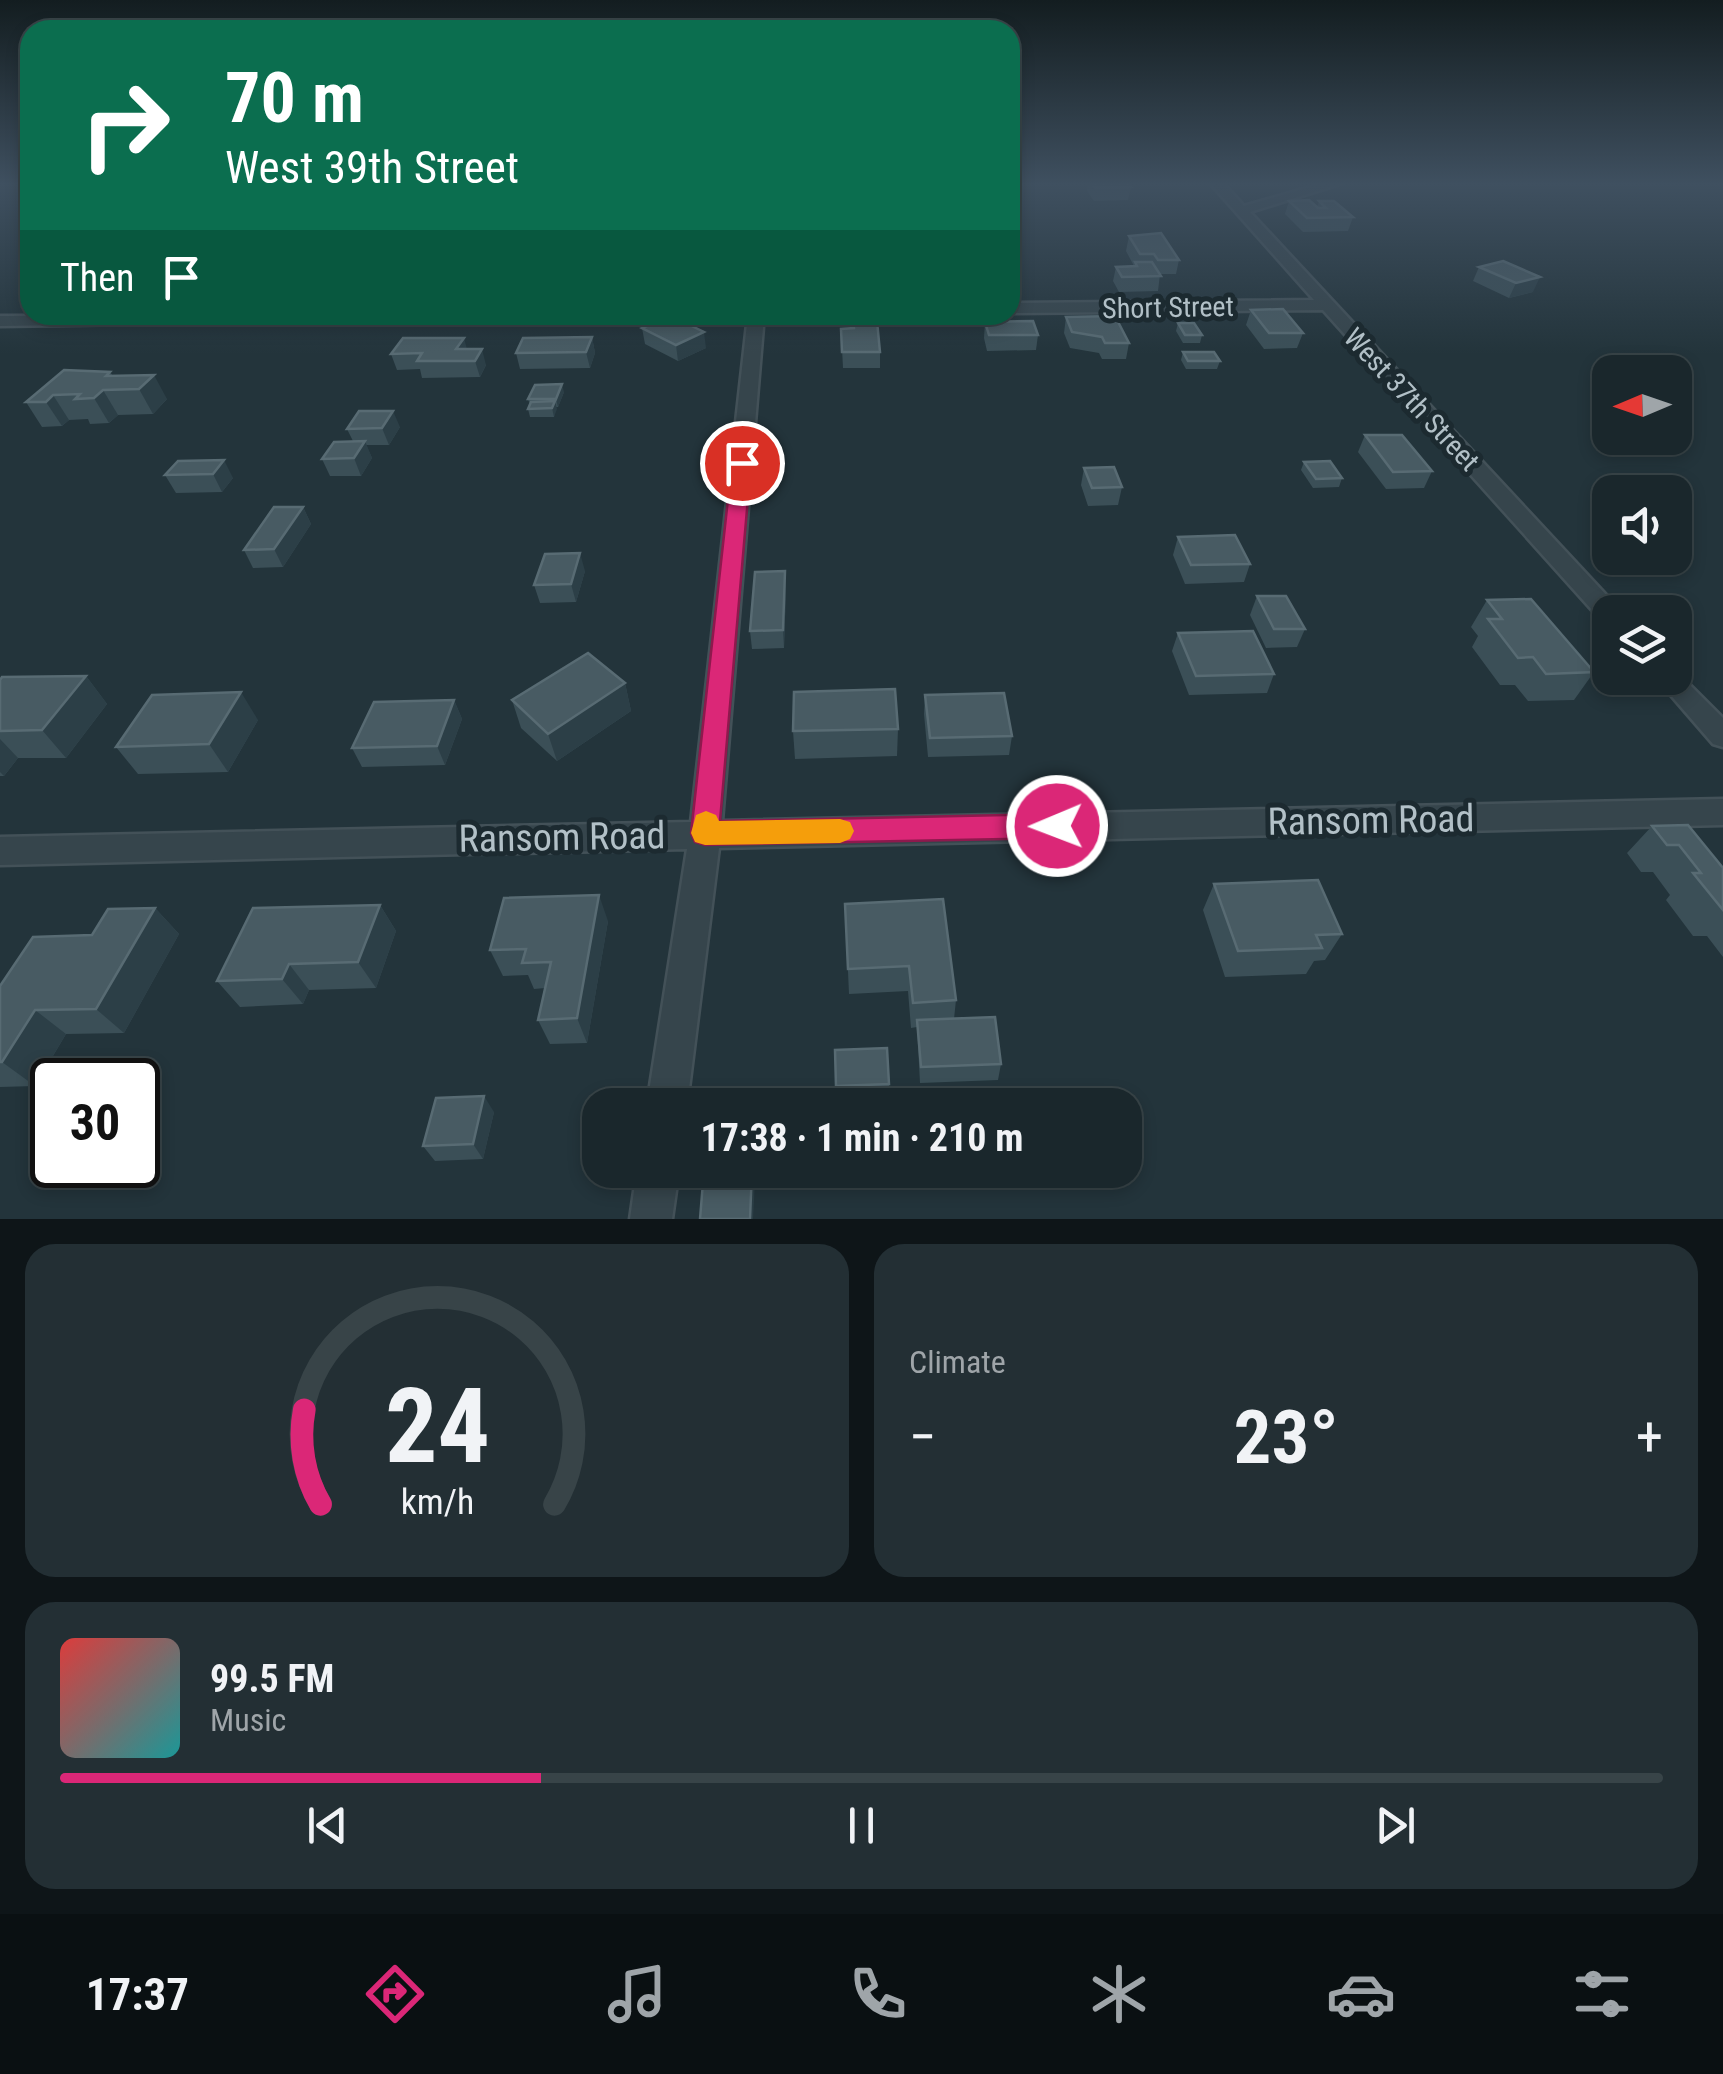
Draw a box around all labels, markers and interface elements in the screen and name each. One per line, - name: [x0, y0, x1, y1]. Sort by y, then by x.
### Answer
- text: 70 m: [225, 57, 364, 139]
- icon: right: [60, 60, 190, 190]
- text: West 39th Street: [225, 141, 519, 194]
- icon: arrive: [154, 250, 209, 305]
- text: Then: [60, 256, 134, 300]
- street label: Short Street: [1102, 290, 1234, 325]
- street label: West 37th Street: [1337, 321, 1486, 478]
- north arrow: [1592, 355, 1692, 455]
- map controls: [1592, 355, 1692, 695]
- pin: [700, 421, 785, 506]
- icon: arrive: [715, 436, 770, 491]
- button: sound: [1592, 475, 1692, 575]
- button: layers: [1592, 595, 1692, 695]
- position arrow: [1005, 774, 1109, 878]
- street label: Ransom Road: [1267, 796, 1475, 844]
- street label: Ransom Road: [458, 813, 666, 861]
- speed limit sign: 30: [30, 1058, 160, 1188]
- text: 17:38 · 1 min · 210 m: [701, 1116, 1023, 1160]
- text: Climate: [909, 1343, 1006, 1381]
- text: 24: [384, 1366, 490, 1487]
- text: 23°: [1234, 1393, 1339, 1481]
- text: −: [909, 1405, 937, 1469]
- text: +: [1636, 1405, 1663, 1469]
- text: km/h: [400, 1481, 474, 1523]
- text: 99.5 FM: [210, 1657, 334, 1701]
- text: Music: [210, 1701, 286, 1739]
- icon: previous: [300, 1798, 355, 1853]
- icon: pause: [834, 1798, 889, 1853]
- icon: next: [1368, 1798, 1423, 1853]
- icon: directions: [360, 1959, 430, 2029]
- icon: music: [602, 1959, 672, 2029]
- icon: phone: [843, 1959, 913, 2029]
- icon: climate: [1084, 1959, 1154, 2029]
- icon: car: [1326, 1959, 1396, 2029]
- icon: filters: [1567, 1959, 1637, 2029]
- text: 17:37: [86, 1968, 189, 2021]

